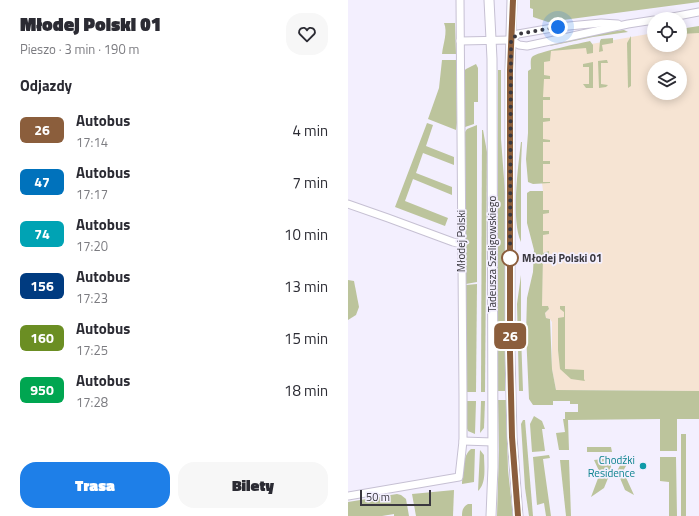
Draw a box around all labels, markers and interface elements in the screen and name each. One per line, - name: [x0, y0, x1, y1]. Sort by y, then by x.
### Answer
- text: Młodej Polski 01: [20, 9, 161, 38]
- map controls: [647, 12, 687, 100]
- button: locate: [647, 12, 687, 52]
- button: heart: [286, 13, 328, 55]
- your location: [548, 17, 568, 37]
- text: Pieszo · 3 min · 190 m: [20, 39, 139, 59]
- button: layers: [647, 60, 687, 100]
- text: Odjazdy: [20, 74, 72, 97]
- text: Autobus: [76, 109, 130, 132]
- text: 26: [34, 119, 50, 140]
- text: 4 min: [292, 119, 328, 142]
- text: 17:14: [76, 132, 108, 152]
- text: Autobus: [76, 161, 130, 184]
- text: 47: [34, 171, 50, 192]
- text: 7 min: [292, 171, 328, 194]
- text: 17:17: [76, 184, 108, 204]
- street label: Tadeusza Szeligowskiego: [484, 196, 500, 312]
- street label: Młodej Polski: [453, 210, 469, 272]
- text: Autobus: [76, 213, 130, 236]
- text: 74: [34, 223, 50, 244]
- text: 10 min: [284, 223, 328, 246]
- text: 17:20: [76, 236, 108, 256]
- marker: Młodej Polski 01: [501, 249, 519, 267]
- place label: Młodej Polski 01: [522, 250, 602, 266]
- text: Autobus: [76, 265, 130, 288]
- text: 156: [30, 275, 54, 296]
- text: 13 min: [284, 275, 328, 298]
- text: 17:23: [76, 288, 108, 308]
- text: Autobus: [76, 317, 130, 340]
- line badge: 26: [492, 323, 528, 349]
- text: 26: [502, 325, 518, 346]
- text: 160: [30, 327, 54, 348]
- text: 15 min: [284, 327, 328, 350]
- text: 17:25: [76, 340, 108, 360]
- text: Autobus: [76, 369, 130, 392]
- text: 950: [30, 379, 54, 400]
- text: 18 min: [284, 379, 328, 402]
- text: 17:28: [76, 392, 108, 412]
- place label: Chodźki Residence: [588, 452, 635, 481]
- marker: Chodźki Residence: [638, 461, 648, 471]
- button: Trasa: [20, 462, 170, 508]
- button: Bilety: [178, 462, 328, 508]
- scale bar: [360, 488, 431, 507]
- text: 50 m: [366, 489, 390, 505]

